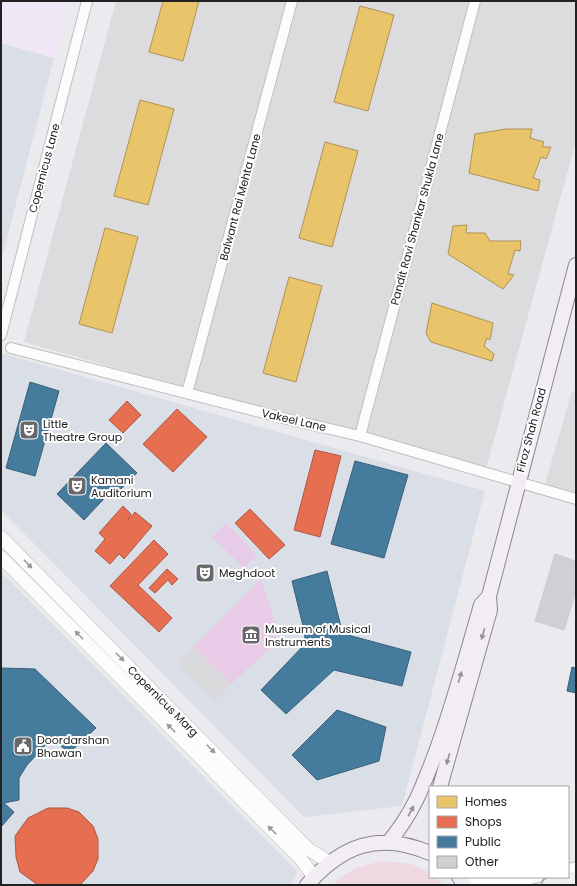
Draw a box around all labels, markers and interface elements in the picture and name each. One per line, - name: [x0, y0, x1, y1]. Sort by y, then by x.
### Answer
- street label: Copernicus Lane: [24, 121, 64, 215]
- street label: Pandit Ravi Shankar Shukla Lane: [386, 131, 448, 307]
- street label: Balwant Rai Mehta Lane: [215, 132, 265, 262]
- street label: Firoz Shah Road: [512, 386, 550, 474]
- street label: Vakeel Lane: [260, 405, 328, 435]
- place label: Little Theatre Group: [43, 416, 122, 445]
- theatre icon: Little Theatre Group: [18, 419, 40, 441]
- place label: Kamani Auditorium: [91, 472, 152, 501]
- theatre icon: Kamani Auditorium: [66, 475, 88, 497]
- one-way arrow: [23, 559, 33, 569]
- theatre icon: Meghdoot: [194, 562, 216, 584]
- place label: Meghdoot: [219, 565, 275, 581]
- place label: Museum of Musical Instruments: [265, 621, 371, 650]
- museum icon: Museum of Musical Instruments: [240, 624, 262, 646]
- one-way arrow: [480, 628, 486, 640]
- one-way arrow: [74, 630, 84, 640]
- one-way arrow: [115, 652, 125, 662]
- street label: Copernicus Marg: [124, 662, 202, 740]
- one-way arrow: [457, 671, 463, 683]
- one-way arrow: [166, 723, 176, 733]
- place label: Doordarshan Bhawan: [37, 732, 109, 761]
- public building icon: Doordarshan Bhawan: [12, 735, 34, 757]
- one-way arrow: [206, 744, 216, 754]
- one-way arrow: [445, 753, 451, 765]
- legend: [429, 786, 569, 878]
- text: Homes: [465, 793, 507, 810]
- one-way arrow: [408, 805, 414, 817]
- text: Shops: [465, 813, 502, 830]
- one-way arrow: [267, 825, 277, 835]
- text: Public: [465, 833, 501, 850]
- text: Other: [465, 853, 499, 870]

